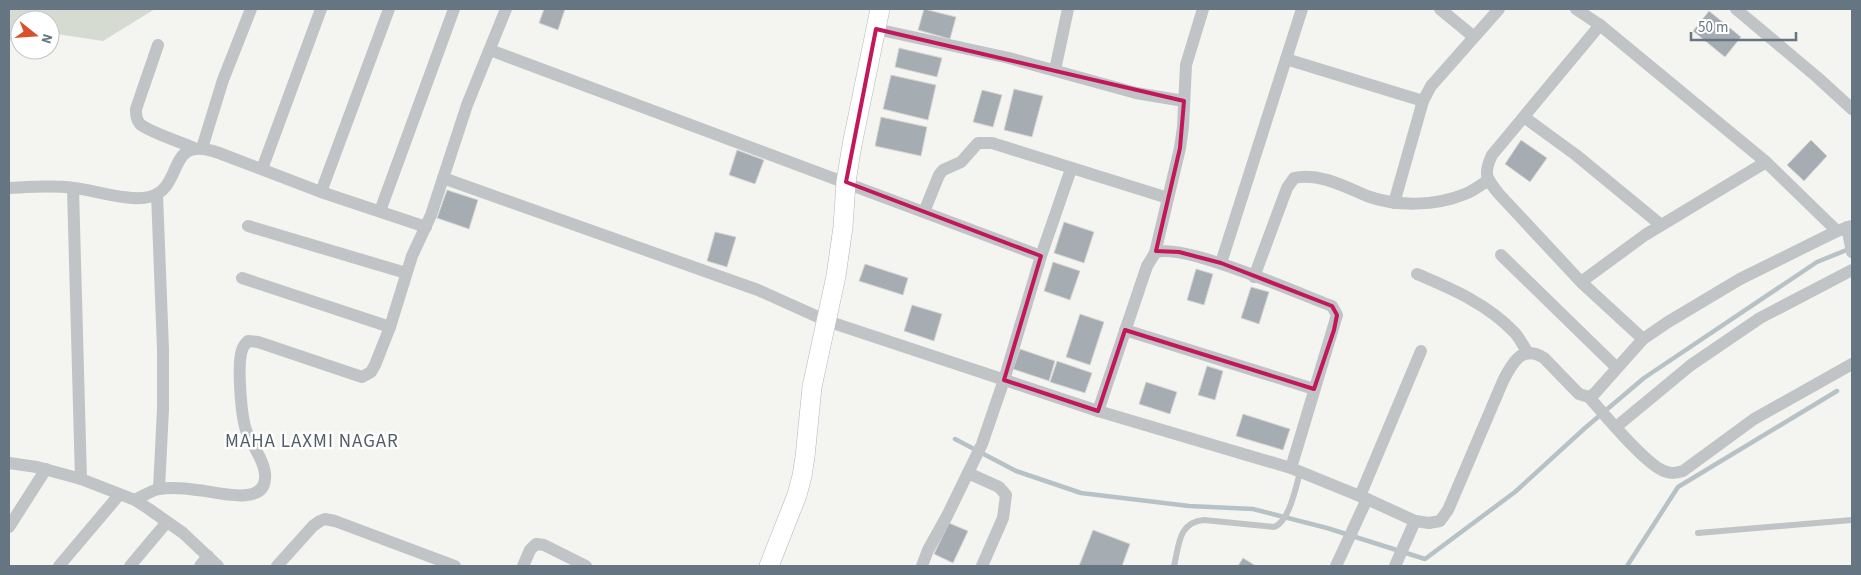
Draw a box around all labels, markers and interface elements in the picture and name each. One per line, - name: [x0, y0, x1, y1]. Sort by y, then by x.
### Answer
- north arrow: [10, 10, 60, 60]
- scale bar: [1691, 10, 1796, 42]
- text: 50 m: [1698, 17, 1728, 38]
- text: N: [36, 31, 57, 46]
- district label: MAHA LAXMI NAGAR: [225, 428, 399, 455]

